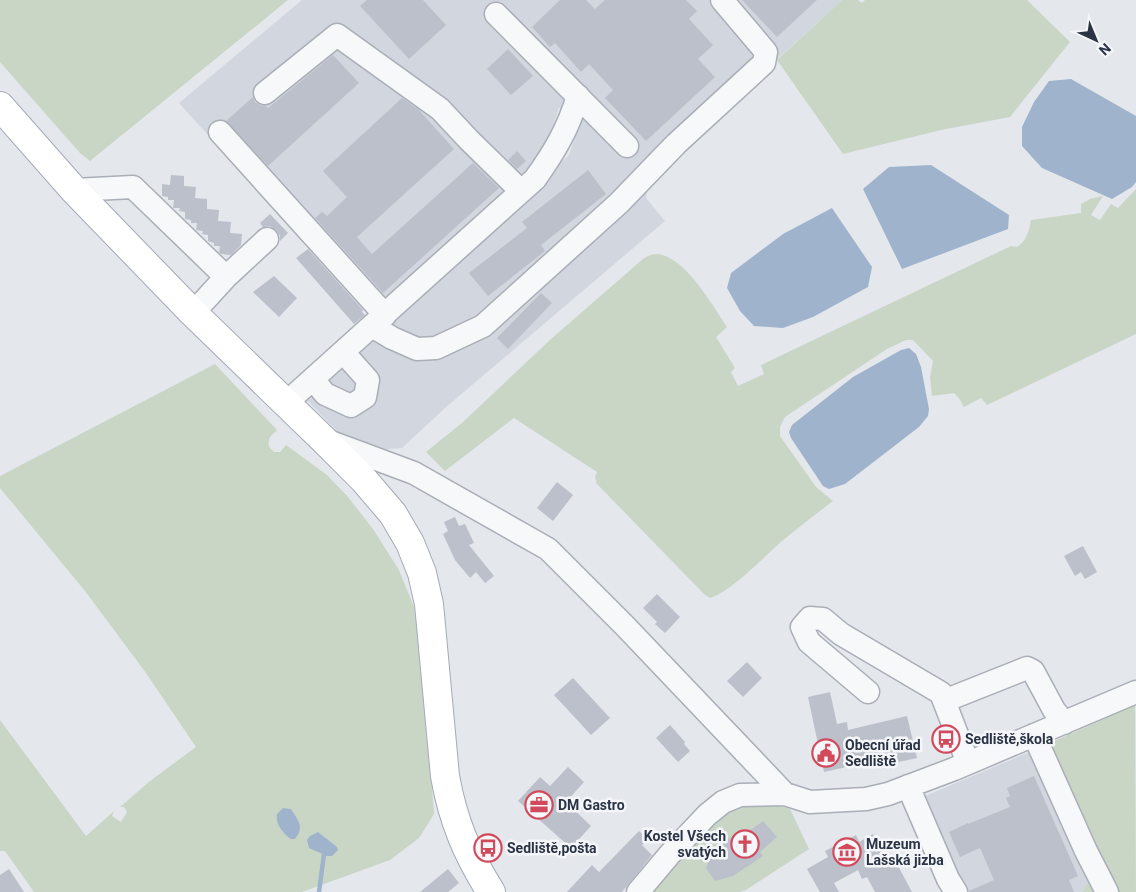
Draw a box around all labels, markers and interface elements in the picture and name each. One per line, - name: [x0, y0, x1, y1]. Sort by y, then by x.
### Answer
- north arrow: [1071, 15, 1121, 65]
- text: N: [1096, 40, 1114, 59]
- bus stop icon: Sedliště,škola: [931, 724, 961, 754]
- place label: Sedliště,škola: [965, 731, 1054, 747]
- place label: Obecní úřad Sedliště: [845, 737, 921, 769]
- public building icon: Obecní úřad Sedliště: [811, 738, 841, 768]
- office icon: DM Gastro: [524, 790, 554, 820]
- place label: DM Gastro: [558, 797, 625, 813]
- place label: Kostel Všech svatých: [644, 828, 726, 860]
- church icon: Kostel Všech svatých: [730, 829, 760, 859]
- bus stop icon: Sedliště,pošta: [473, 833, 503, 863]
- place label: Muzeum Lašská jizba: [866, 836, 944, 868]
- museum icon: Muzeum Lašská jizba: [832, 837, 862, 867]
- place label: Sedliště,pošta: [507, 840, 597, 856]

